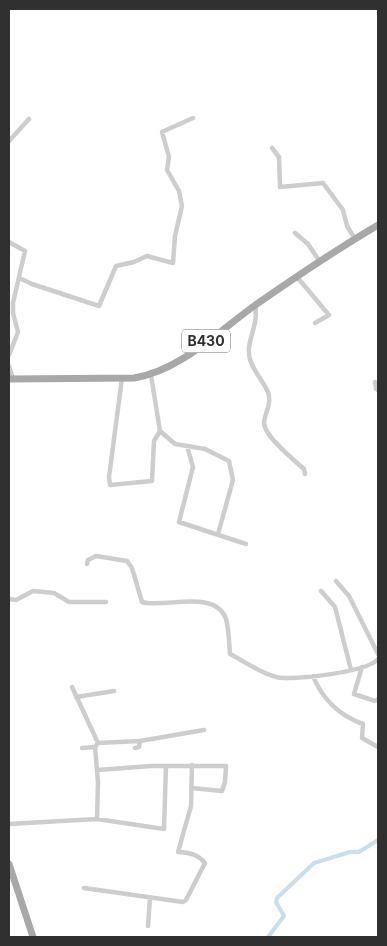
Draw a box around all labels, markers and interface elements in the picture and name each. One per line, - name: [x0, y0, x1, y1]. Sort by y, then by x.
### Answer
- road number: B430: [182, 330, 230, 352]

